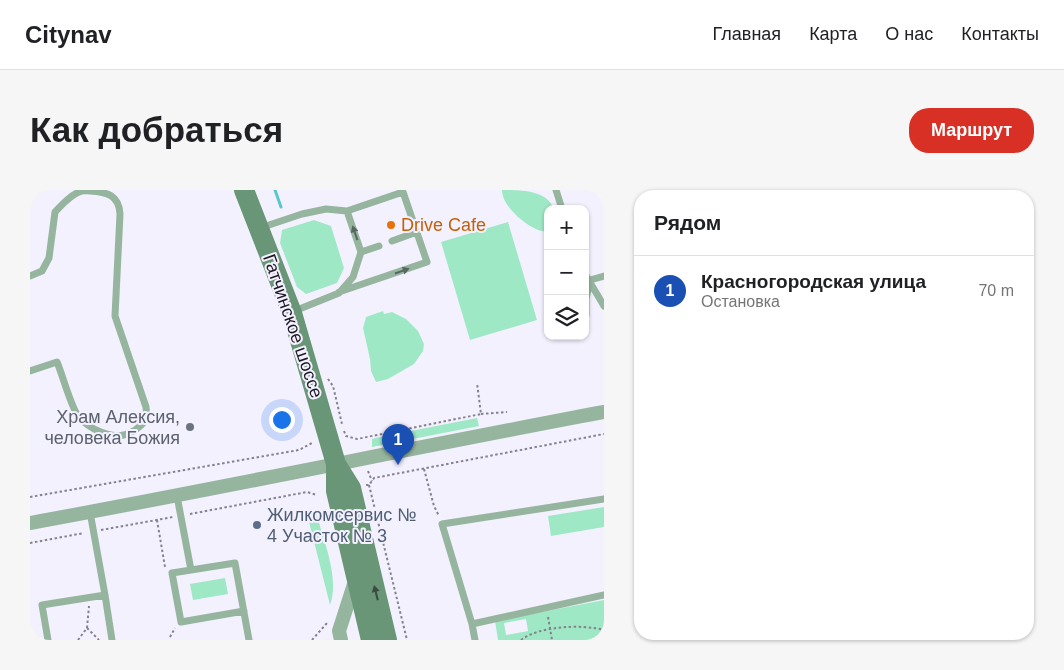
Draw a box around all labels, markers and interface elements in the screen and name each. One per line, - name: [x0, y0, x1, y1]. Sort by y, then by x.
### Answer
- text: Citynav: [25, 21, 112, 48]
- text: Главная: [713, 24, 781, 44]
- text: Карта: [809, 24, 857, 44]
- text: О нас: [885, 24, 933, 44]
- text: Контакты: [961, 24, 1039, 44]
- button: Маршрут: [909, 108, 1034, 153]
- text: Как добраться: [30, 110, 283, 149]
- map controls: [544, 205, 589, 340]
- button: +: [544, 205, 589, 250]
- text: Рядом: [654, 211, 721, 234]
- place label: Drive Cafe: [401, 215, 486, 235]
- marker: Drive Cafe: [385, 219, 397, 231]
- one-way arrow: [351, 225, 359, 240]
- button: −: [544, 250, 589, 295]
- street label: Гатчинское шоссе: [259, 252, 327, 400]
- one-way arrow: [394, 267, 409, 274]
- text: Красногородская улица: [701, 271, 926, 292]
- text: 1: [666, 282, 674, 299]
- text: 70 m: [978, 282, 1014, 299]
- text: Остановка: [701, 293, 780, 310]
- button: layers: [544, 295, 589, 340]
- place label: Храм Алексия, человека Божия: [44, 407, 180, 448]
- your location: [269, 407, 295, 433]
- marker: Храм Алексия, человека Божия: [184, 421, 196, 433]
- pin: 1: [382, 424, 414, 465]
- place label: Жилкомсервис № 4 Участок № 3: [267, 505, 417, 546]
- marker: Жилкомсервис № 4 Участок № 3: [251, 519, 263, 531]
- one-way arrow: [372, 585, 380, 600]

